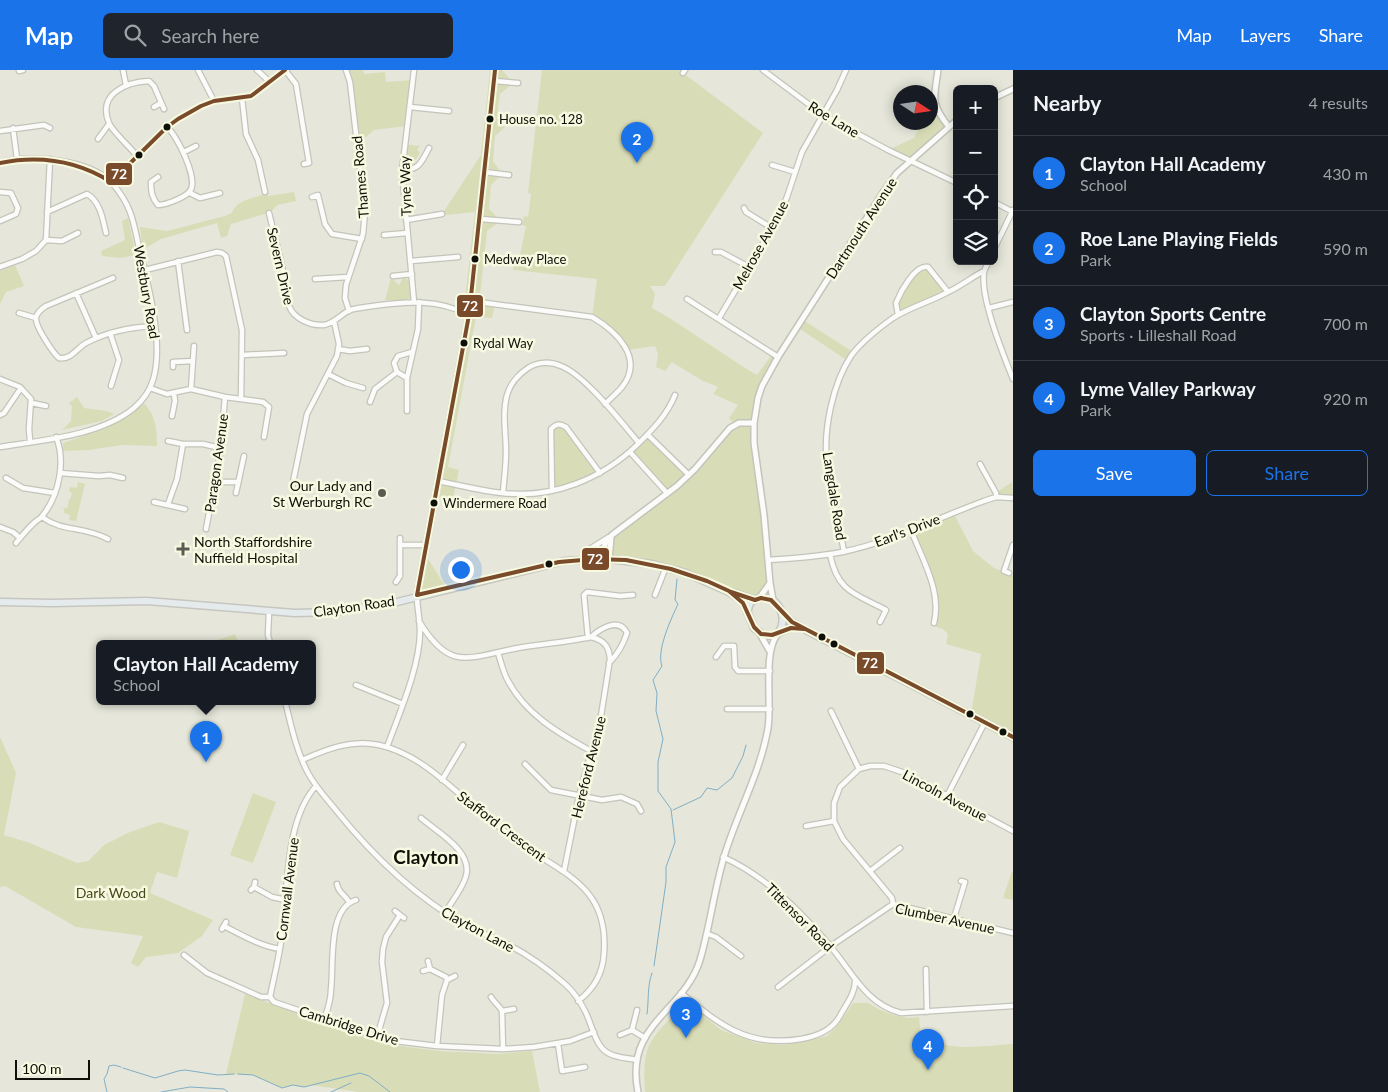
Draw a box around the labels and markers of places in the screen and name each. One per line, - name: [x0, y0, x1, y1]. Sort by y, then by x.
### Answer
- place label: House no. 128: [499, 111, 583, 127]
- marker: House no. 128: [485, 114, 495, 124]
- unlabelled marker: [162, 122, 172, 132]
- pin: 2: [621, 122, 653, 163]
- unlabelled marker: [134, 150, 144, 160]
- place label: Medway Place: [484, 251, 567, 267]
- marker: Medway Place: [470, 254, 480, 264]
- place label: Rydal Way: [473, 335, 533, 351]
- marker: Rydal Way: [459, 338, 469, 348]
- place label: Our Lady and St Werburgh RC: [273, 477, 373, 510]
- marker: Our Lady and St Werburgh RC: [376, 487, 388, 499]
- place label: Windermere Road: [443, 495, 547, 511]
- marker: Windermere Road: [429, 498, 439, 508]
- place label: North Staffordshire Nuffield Hospital: [194, 533, 312, 566]
- marker: North Staffordshire Nuffield Hospital: [176, 542, 190, 556]
- unlabelled marker: [544, 559, 554, 569]
- unlabelled marker: [817, 632, 827, 642]
- unlabelled marker: [829, 639, 839, 649]
- unlabelled marker: [965, 709, 975, 719]
- pin: 1: [190, 721, 222, 762]
- unlabelled marker: [998, 727, 1008, 737]
- pin: 3: [670, 997, 702, 1038]
- pin: 4: [912, 1029, 944, 1070]

